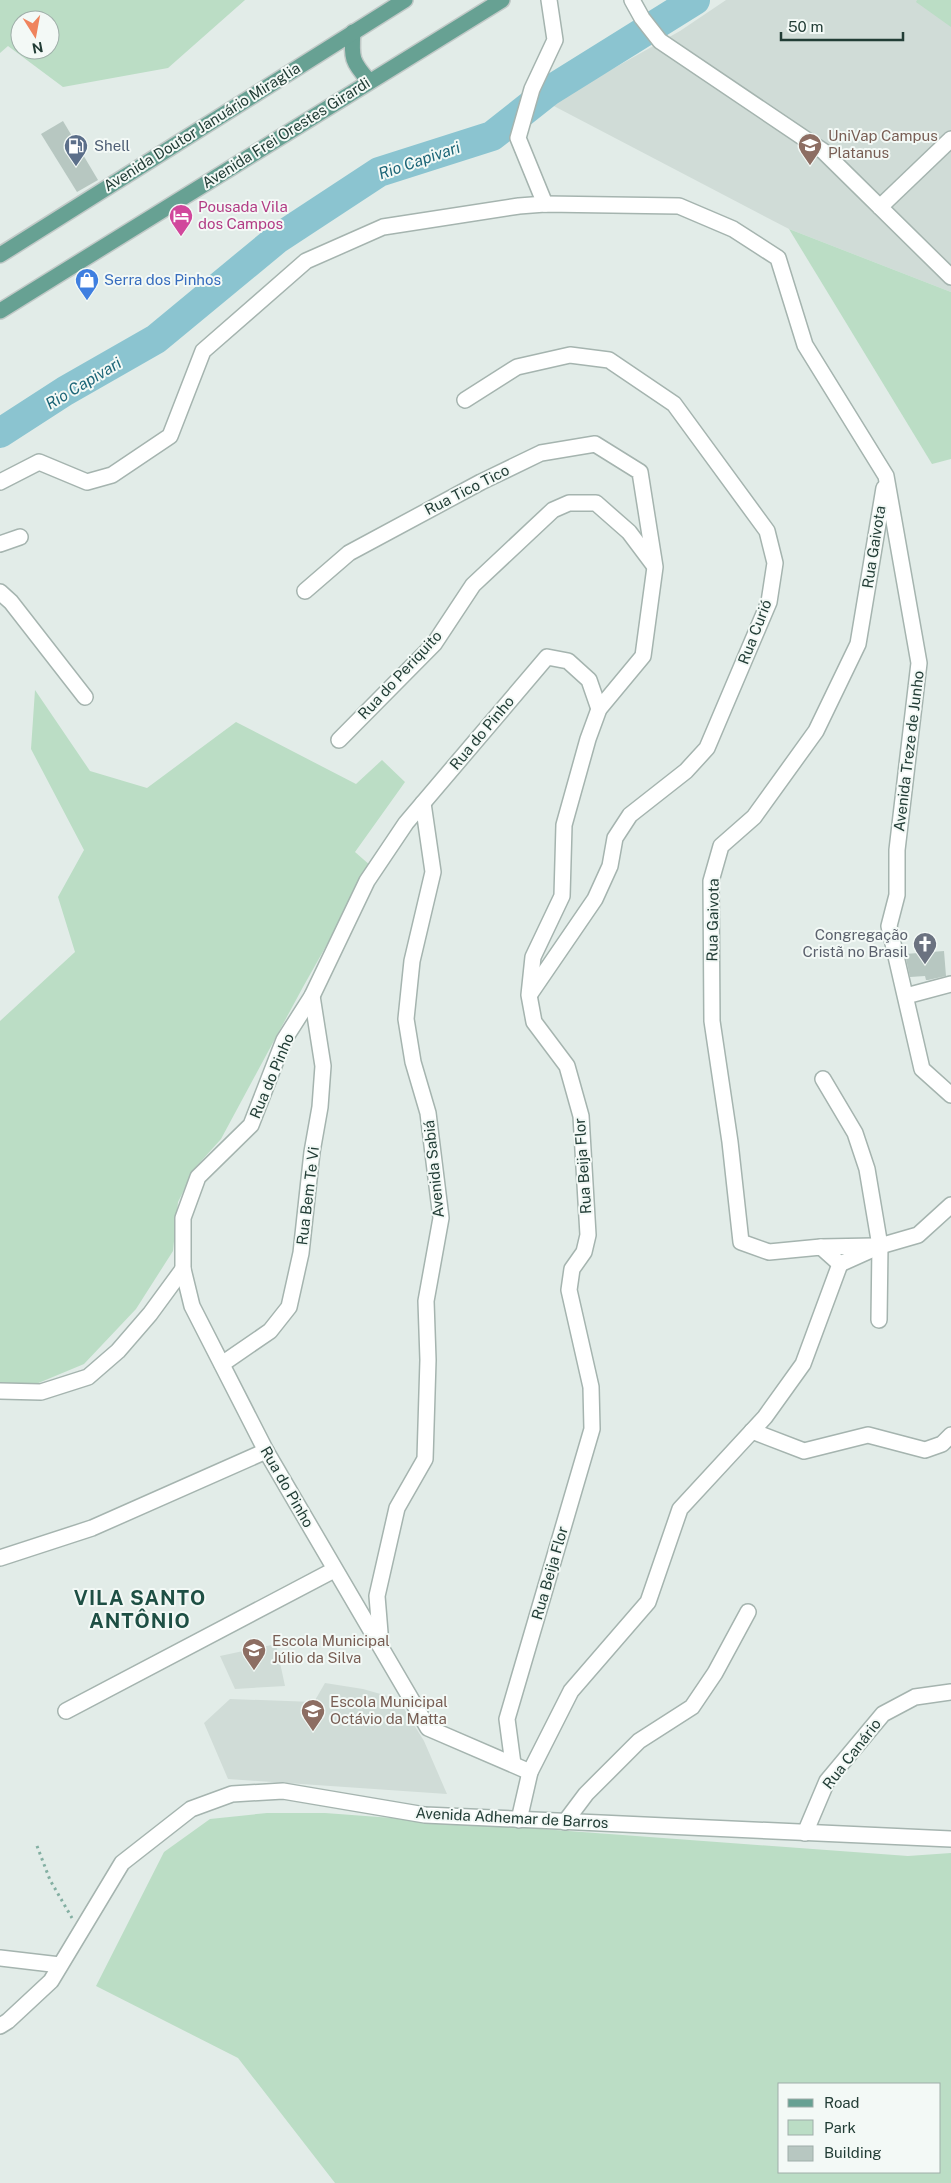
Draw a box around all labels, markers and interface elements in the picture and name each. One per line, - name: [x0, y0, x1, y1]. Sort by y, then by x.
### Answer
- north arrow: [10, 10, 60, 60]
- scale bar: [781, 10, 904, 42]
- text: 50 m: [788, 18, 823, 35]
- text: N: [31, 39, 44, 57]
- street label: Avenida Doutor Januário Miraglia: [100, 59, 303, 194]
- street label: Avenida Frei Orestes Girardi: [199, 74, 373, 191]
- place label: UniVap Campus Platanus: [828, 127, 938, 161]
- school or university icon: UniVap Campus Platanus: [797, 132, 823, 166]
- fuel station icon: Shell: [63, 133, 89, 167]
- place label: Shell: [94, 137, 130, 154]
- water label: Rio Capivari: [376, 138, 462, 183]
- place label: Pousada Vila dos Campos: [198, 198, 288, 232]
- hotel icon: Pousada Vila dos Campos: [168, 203, 194, 237]
- shop icon: Serra dos Pinhos: [74, 267, 100, 301]
- place label: Serra dos Pinhos: [104, 271, 221, 288]
- water label: Rio Capivari: [42, 353, 125, 413]
- street label: Rua Tico Tico: [422, 461, 512, 518]
- street label: Rua Gaivota: [859, 504, 888, 589]
- street label: Rua Curió: [734, 597, 775, 667]
- street label: Rua do Periquito: [354, 627, 445, 722]
- street label: Avenida Treze de Junho: [890, 670, 927, 832]
- street label: Rua do Pinho: [446, 693, 517, 773]
- street label: Rua Gaivota: [703, 878, 722, 962]
- place label: Congregação Cristã no Brasil: [802, 926, 908, 960]
- church icon: Congregação Cristã no Brasil: [912, 931, 938, 965]
- street label: Rua do Pinho: [246, 1031, 297, 1121]
- street label: Rua Beija Flor: [571, 1117, 594, 1215]
- street label: Avenida Sabiá: [420, 1119, 447, 1219]
- street label: Rua Bem Te Vi: [293, 1146, 322, 1246]
- street label: Rua do Pinho: [257, 1443, 317, 1530]
- street label: Rua Beija Flor: [528, 1524, 571, 1621]
- district label: VILA SANTO ANTÔNIO: [74, 1586, 206, 1633]
- place label: Escola Municipal Júlio da Silva: [272, 1632, 390, 1666]
- school or university icon: Escola Municipal Júlio da Silva: [241, 1637, 267, 1671]
- place label: Escola Municipal Octávio da Matta: [330, 1693, 448, 1727]
- school or university icon: Escola Municipal Octávio da Matta: [300, 1698, 326, 1732]
- street label: Rua Canário: [819, 1715, 884, 1792]
- street label: Avenida Adhemar de Barros: [415, 1804, 609, 1831]
- legend: [778, 2083, 941, 2173]
- text: Road: [824, 2094, 860, 2111]
- text: Park: [824, 2119, 856, 2136]
- text: Building: [824, 2144, 882, 2161]

